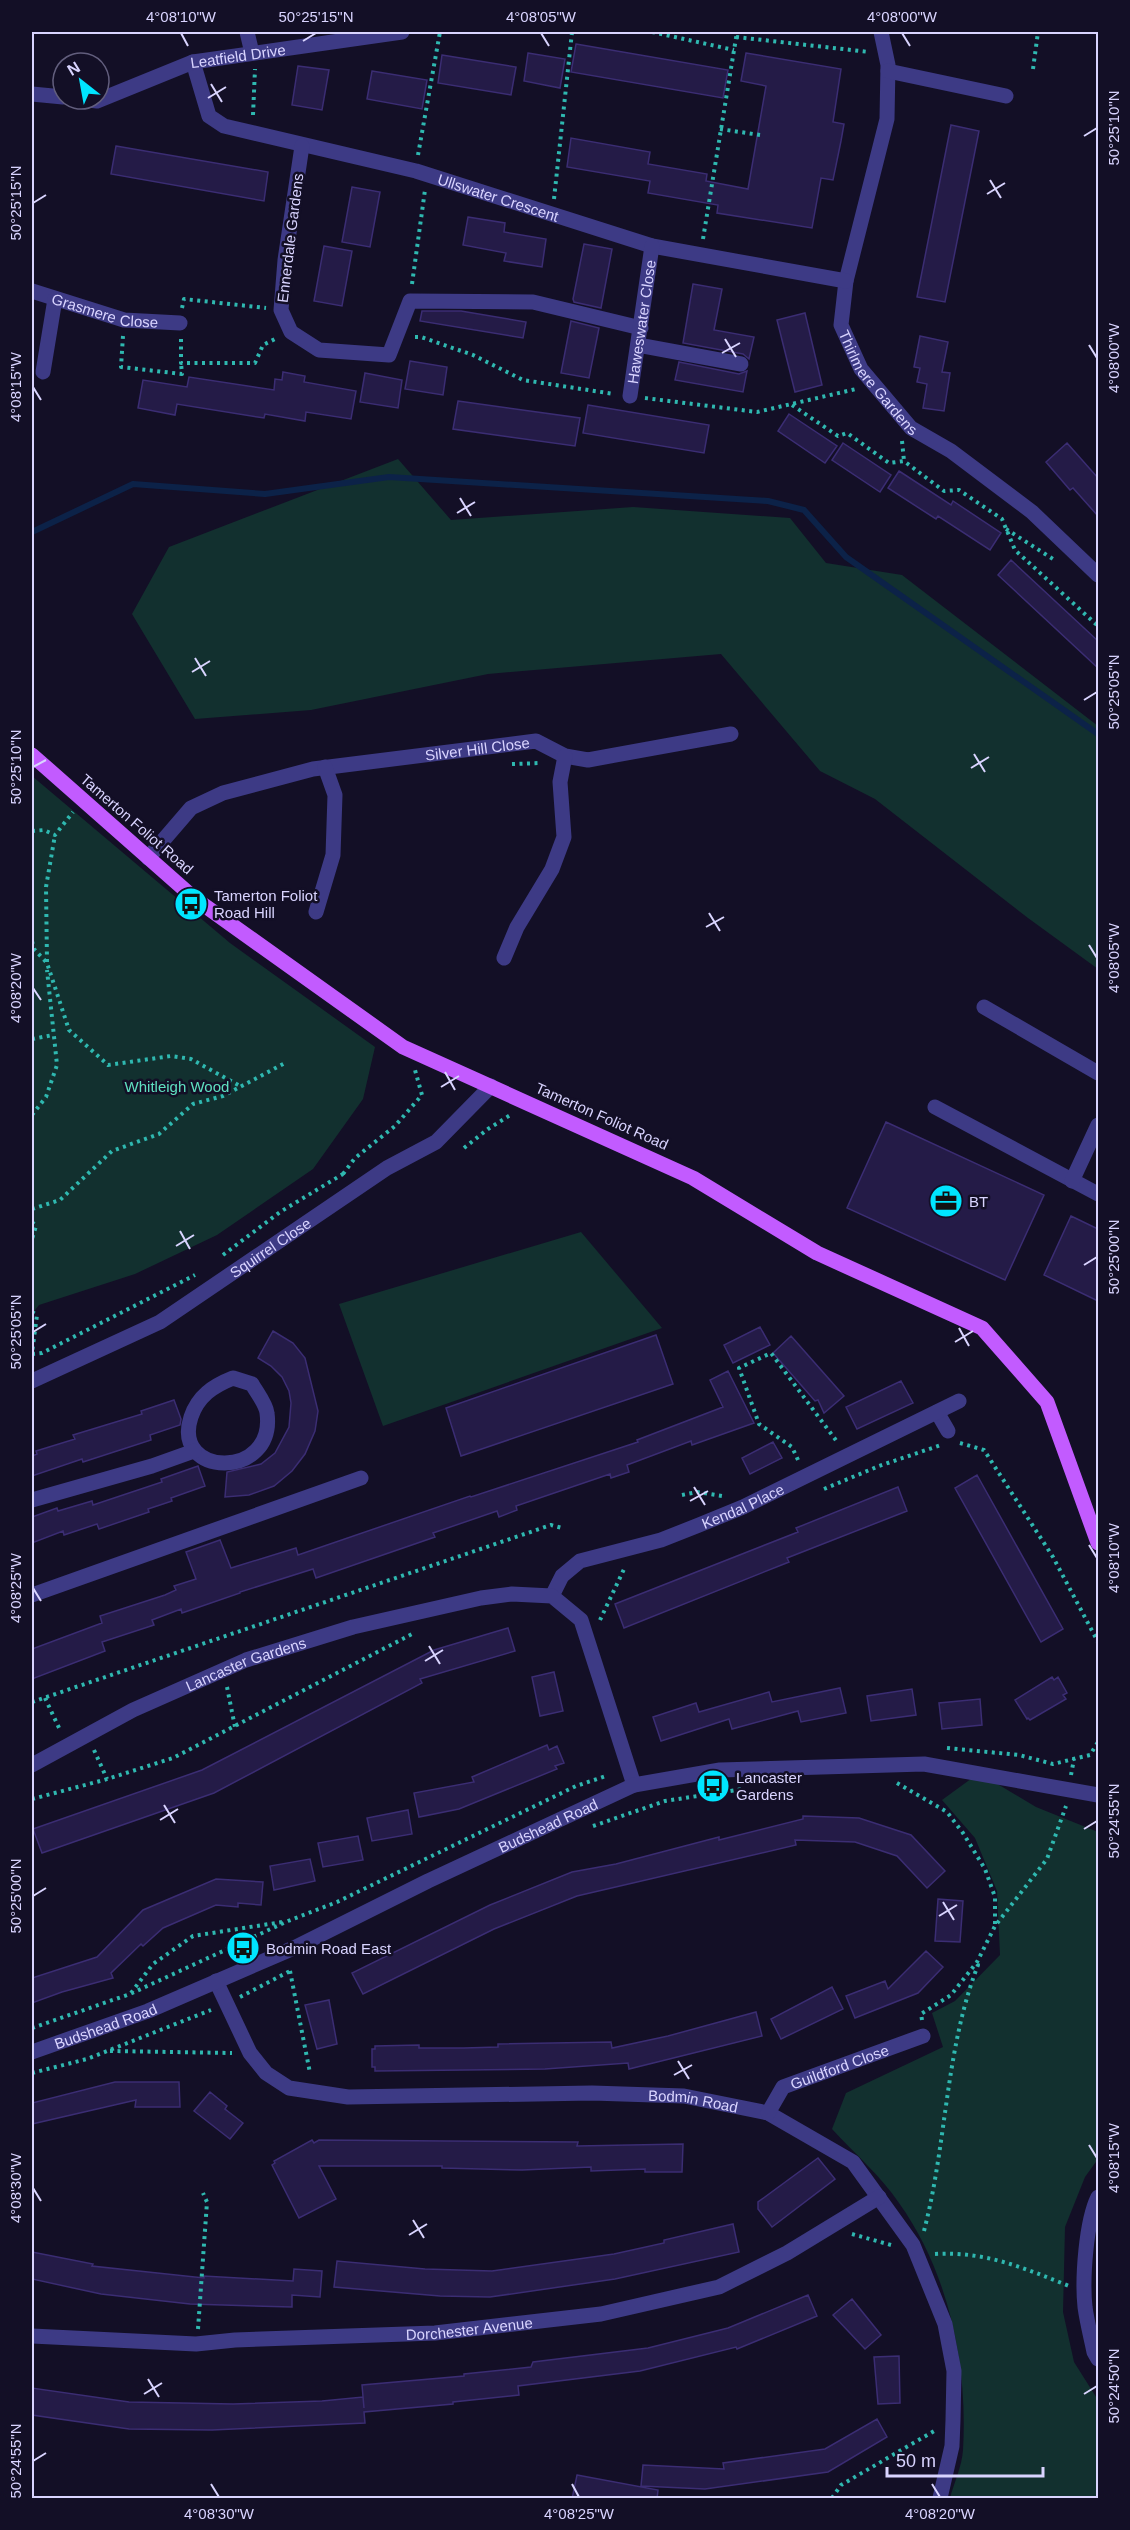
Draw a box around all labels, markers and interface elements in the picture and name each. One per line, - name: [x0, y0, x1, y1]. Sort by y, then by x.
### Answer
- text: 4°08'10"W: [146, 8, 217, 25]
- text: 50°25'15"N: [278, 8, 354, 25]
- text: 4°08'05"W: [506, 8, 577, 25]
- text: 4°08'00"W: [867, 8, 938, 25]
- street label: Leatfield Drive: [189, 40, 286, 71]
- north arrow: [51, 51, 111, 111]
- text: N: [64, 58, 83, 79]
- text: 50°25'10"N: [1105, 90, 1122, 166]
- text: 50°25'15"N: [7, 165, 24, 241]
- street label: Ullswater Crescent: [436, 170, 562, 225]
- street label: Ennerdale Gardens: [274, 172, 306, 304]
- street label: Haweswater Close: [623, 259, 658, 385]
- street label: Grasmere Close: [50, 289, 159, 330]
- text: 4°08'00"W: [1105, 322, 1122, 393]
- street label: Thirlmere Gardens: [836, 327, 920, 438]
- text: 4°08'15"W: [7, 351, 24, 422]
- text: 50°25'05"N: [1105, 654, 1122, 730]
- text: 50°25'10"N: [7, 729, 24, 805]
- street label: Silver Hill Close: [424, 733, 530, 763]
- street label: Tamerton Foliot Road: [77, 771, 197, 877]
- bus stop icon: Tamerton Foliot Road Hill: [173, 886, 209, 922]
- place label: Tamerton Foliot Road Hill: [214, 887, 318, 921]
- text: 4°08'05"W: [1105, 922, 1122, 993]
- text: 4°08'20"W: [7, 952, 24, 1023]
- park label: Whitleigh Wood: [125, 1078, 229, 1095]
- street label: Tamerton Foliot Road: [533, 1079, 671, 1153]
- office icon: BT: [928, 1183, 964, 1219]
- place label: BT: [969, 1193, 988, 1210]
- street label: Squirrel Close: [226, 1214, 314, 1281]
- text: 50°25'00"N: [1105, 1219, 1122, 1295]
- text: 50°25'05"N: [7, 1294, 24, 1370]
- street label: Kendal Place: [699, 1480, 787, 1532]
- text: 4°08'10"W: [1105, 1522, 1122, 1593]
- text: 4°08'25"W: [7, 1552, 24, 1623]
- street label: Lancaster Gardens: [183, 1634, 308, 1694]
- bus stop icon: Lancaster Gardens: [695, 1768, 731, 1804]
- place label: Lancaster Gardens: [736, 1769, 802, 1803]
- text: 50°24'55"N: [1105, 1783, 1122, 1859]
- street label: Budshead Road: [495, 1795, 600, 1856]
- text: 50°25'00"N: [7, 1858, 24, 1934]
- bus stop icon: Bodmin Road East: [225, 1930, 261, 1966]
- place label: Bodmin Road East: [266, 1940, 392, 1957]
- street label: Budshead Road: [52, 2000, 159, 2052]
- street label: Guildford Close: [788, 2041, 891, 2092]
- street label: Bodmin Road: [648, 2086, 740, 2115]
- text: 4°08'15"W: [1105, 2122, 1122, 2193]
- text: 4°08'30"W: [7, 2152, 24, 2223]
- street label: Dorchester Avenue: [406, 2313, 533, 2343]
- text: 50°24'50"N: [1105, 2348, 1122, 2424]
- text: 50°24'55"N: [7, 2423, 24, 2499]
- scale bar: [887, 2440, 1043, 2478]
- text: 50 m: [896, 2451, 936, 2471]
- text: 4°08'30"W: [184, 2505, 255, 2522]
- text: 4°08'25"W: [544, 2505, 615, 2522]
- text: 4°08'20"W: [905, 2505, 976, 2522]

